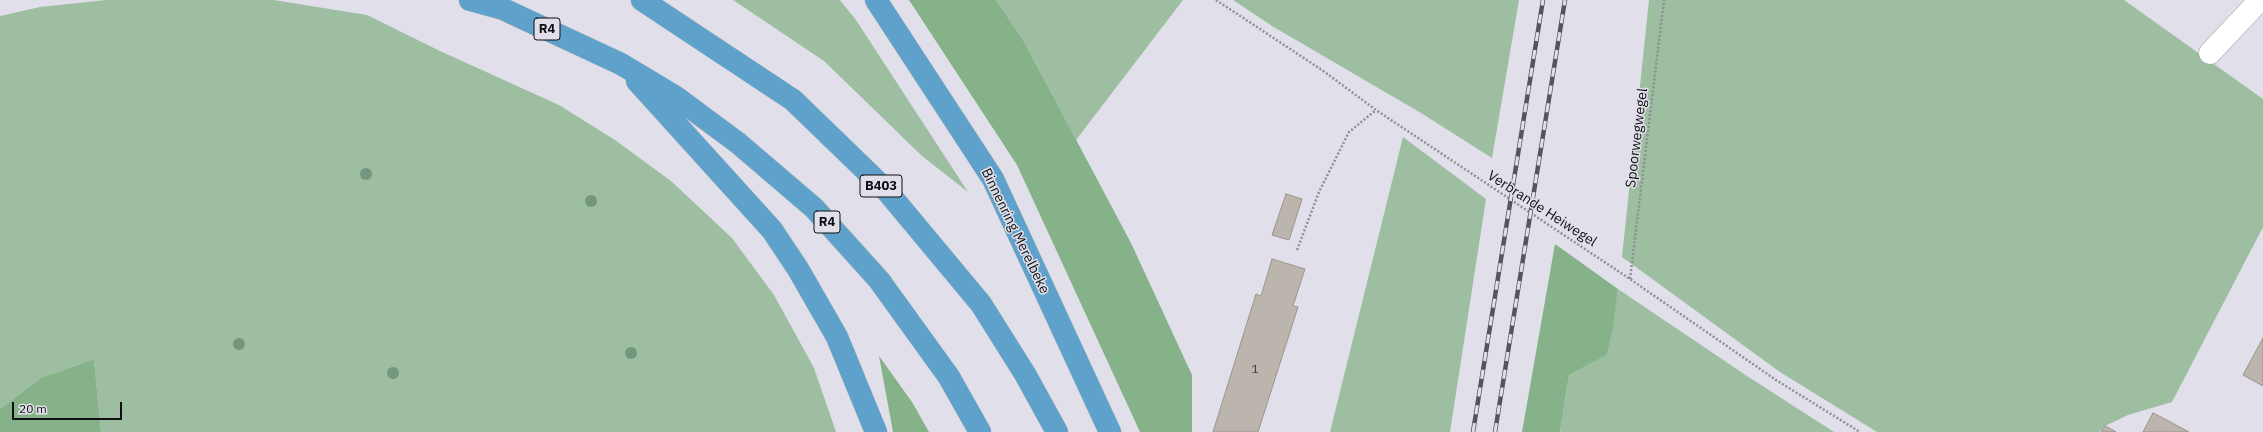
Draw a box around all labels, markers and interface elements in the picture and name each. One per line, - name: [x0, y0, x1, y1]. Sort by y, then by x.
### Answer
- road number: R4: [534, 18, 560, 40]
- street label: Spoorwegwegel: [1623, 87, 1651, 189]
- street label: Binnenring Merelbeke: [977, 165, 1053, 297]
- street label: Verbrande Heiwegel: [1484, 167, 1600, 251]
- road number: B403: [860, 175, 902, 197]
- road number: R4: [814, 211, 840, 233]
- house number: 1: [1251, 363, 1259, 377]
- scale bar: [14, 394, 124, 420]
- text: 20 m: [19, 401, 47, 416]

